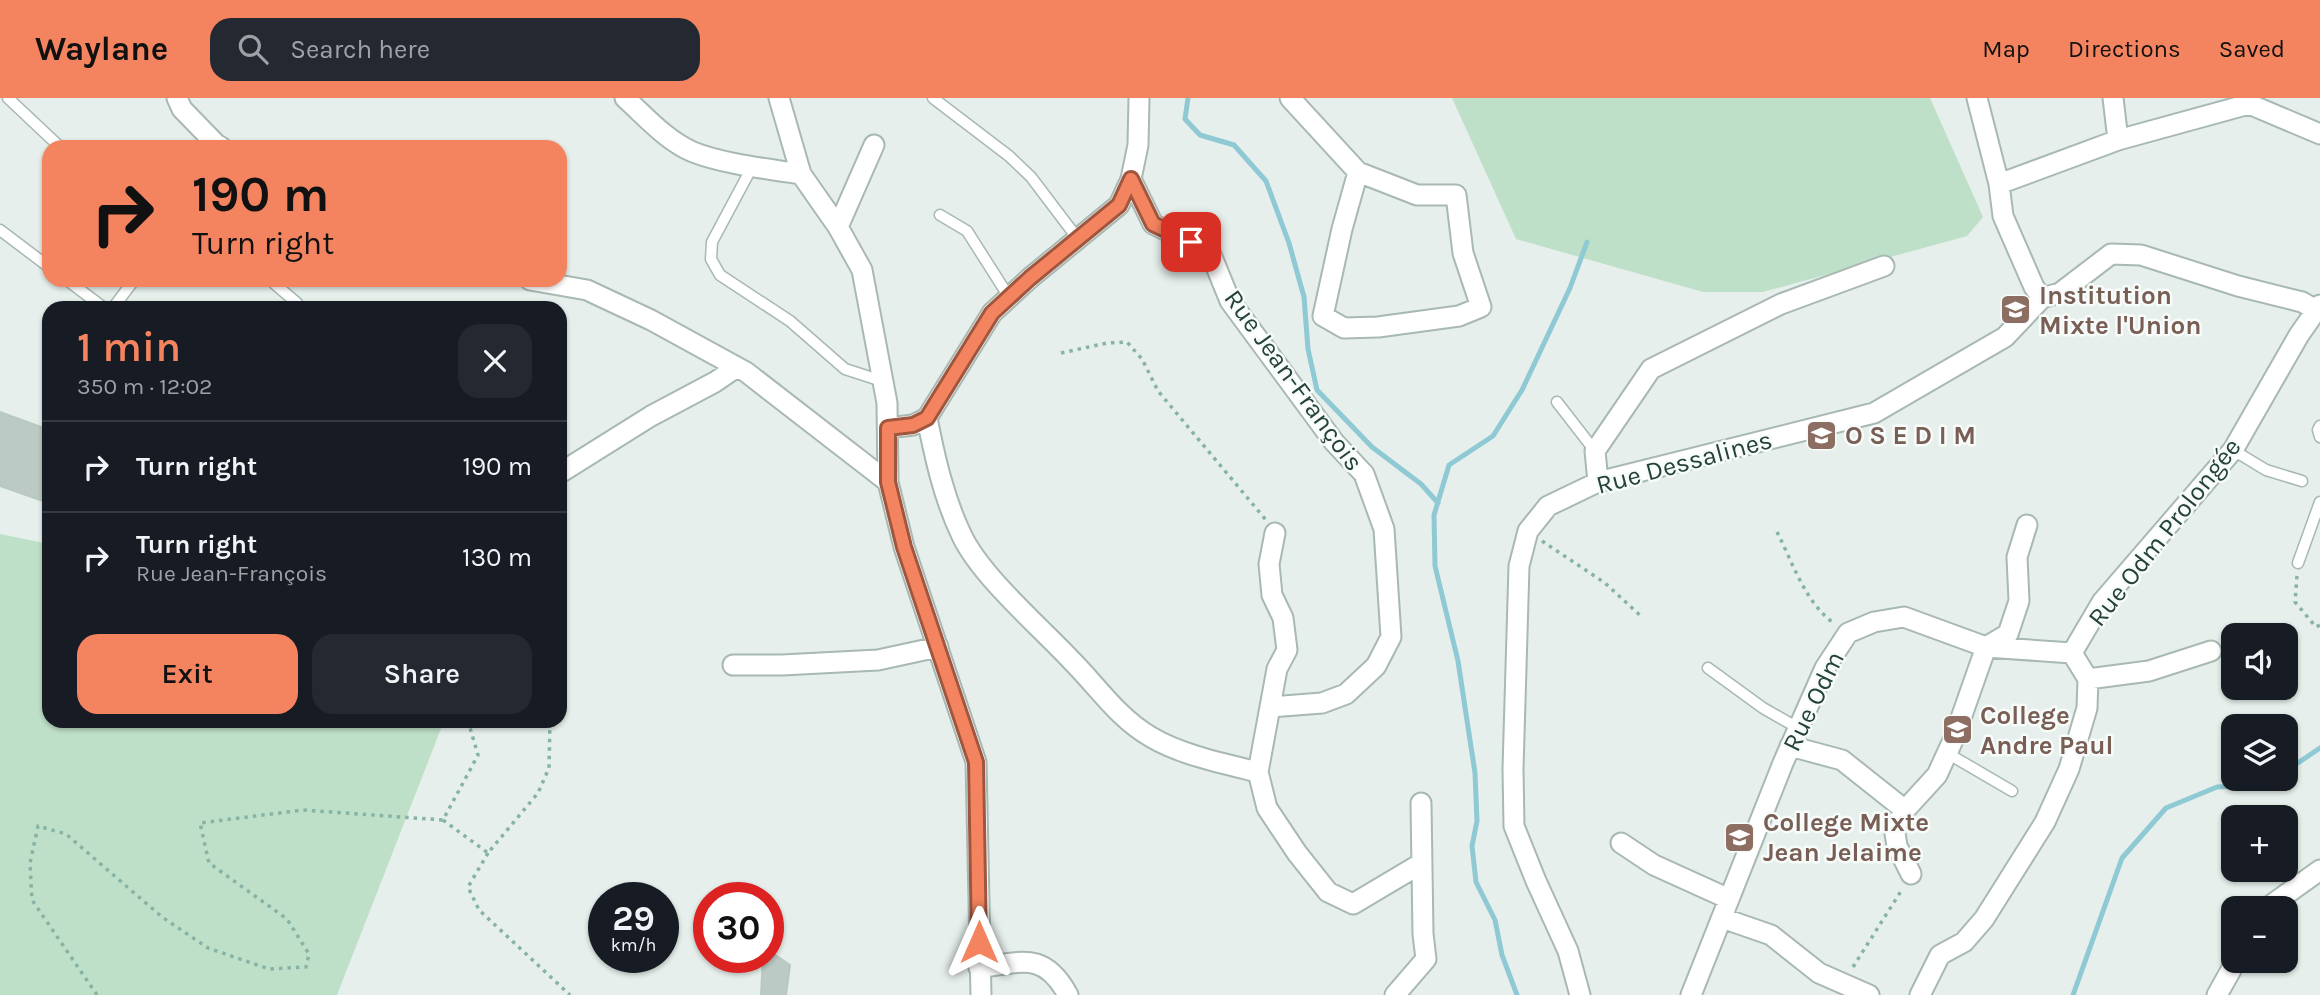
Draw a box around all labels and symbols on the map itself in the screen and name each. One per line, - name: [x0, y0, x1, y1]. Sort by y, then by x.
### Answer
- pin: [1161, 212, 1221, 272]
- place label: Institution Mixte l'Union: [2039, 280, 2201, 341]
- street label: Rue Jean-François: [1218, 284, 1370, 477]
- school or university icon: Institution Mixte l'Union: [1999, 293, 2033, 327]
- school or university icon: O S E D I M: [1805, 418, 1839, 452]
- place label: O S E D I M: [1845, 420, 1976, 451]
- street label: Rue Dessalines: [1593, 424, 1776, 501]
- street label: Rue Odm Prolongée: [2081, 432, 2248, 633]
- street label: Rue Odm: [1776, 646, 1851, 756]
- place label: College Andre Paul: [1980, 700, 2114, 761]
- school or university icon: College Andre Paul: [1940, 713, 1974, 747]
- place label: College Mixte Jean Jelaime: [1763, 807, 1929, 868]
- school or university icon: College Mixte Jean Jelaime: [1723, 820, 1757, 854]
- speed limit sign: 30: [693, 882, 784, 973]
- position arrow: [942, 905, 1016, 979]

